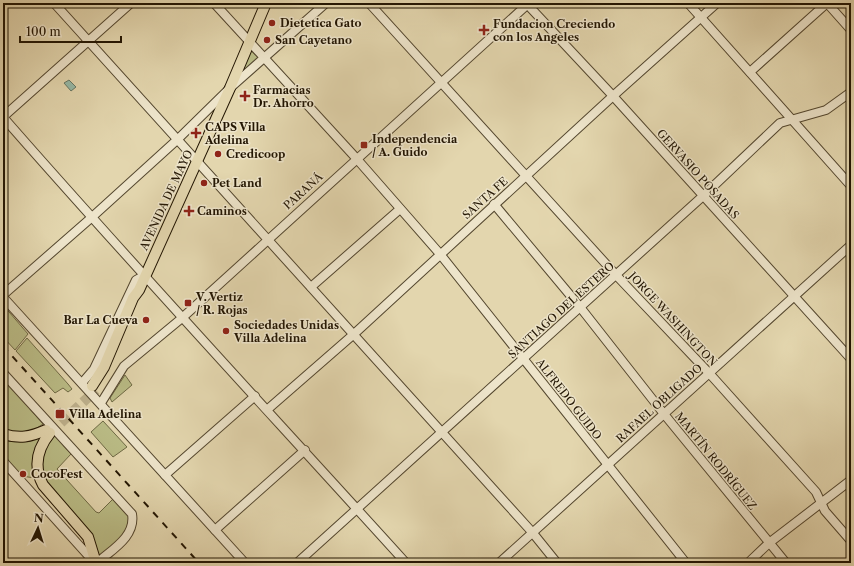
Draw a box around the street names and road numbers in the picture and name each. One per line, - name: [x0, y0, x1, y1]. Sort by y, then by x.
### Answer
- street label: GERVASIO POSADAS: [654, 126, 742, 222]
- street label: AVENIDA DE MAYO: [136, 147, 195, 253]
- street label: PARANÁ: [280, 169, 326, 212]
- street label: SANTA FE: [459, 174, 511, 222]
- street label: SANTIAGO DEL ESTERO: [505, 259, 617, 361]
- street label: JORGE WASHINGTON: [624, 268, 720, 369]
- street label: ALFREDO GUIDO: [532, 355, 605, 442]
- street label: RAFAEL OBLIGADO: [613, 361, 705, 445]
- street label: MARTÍN RODRÍGUEZ: [672, 409, 760, 513]

